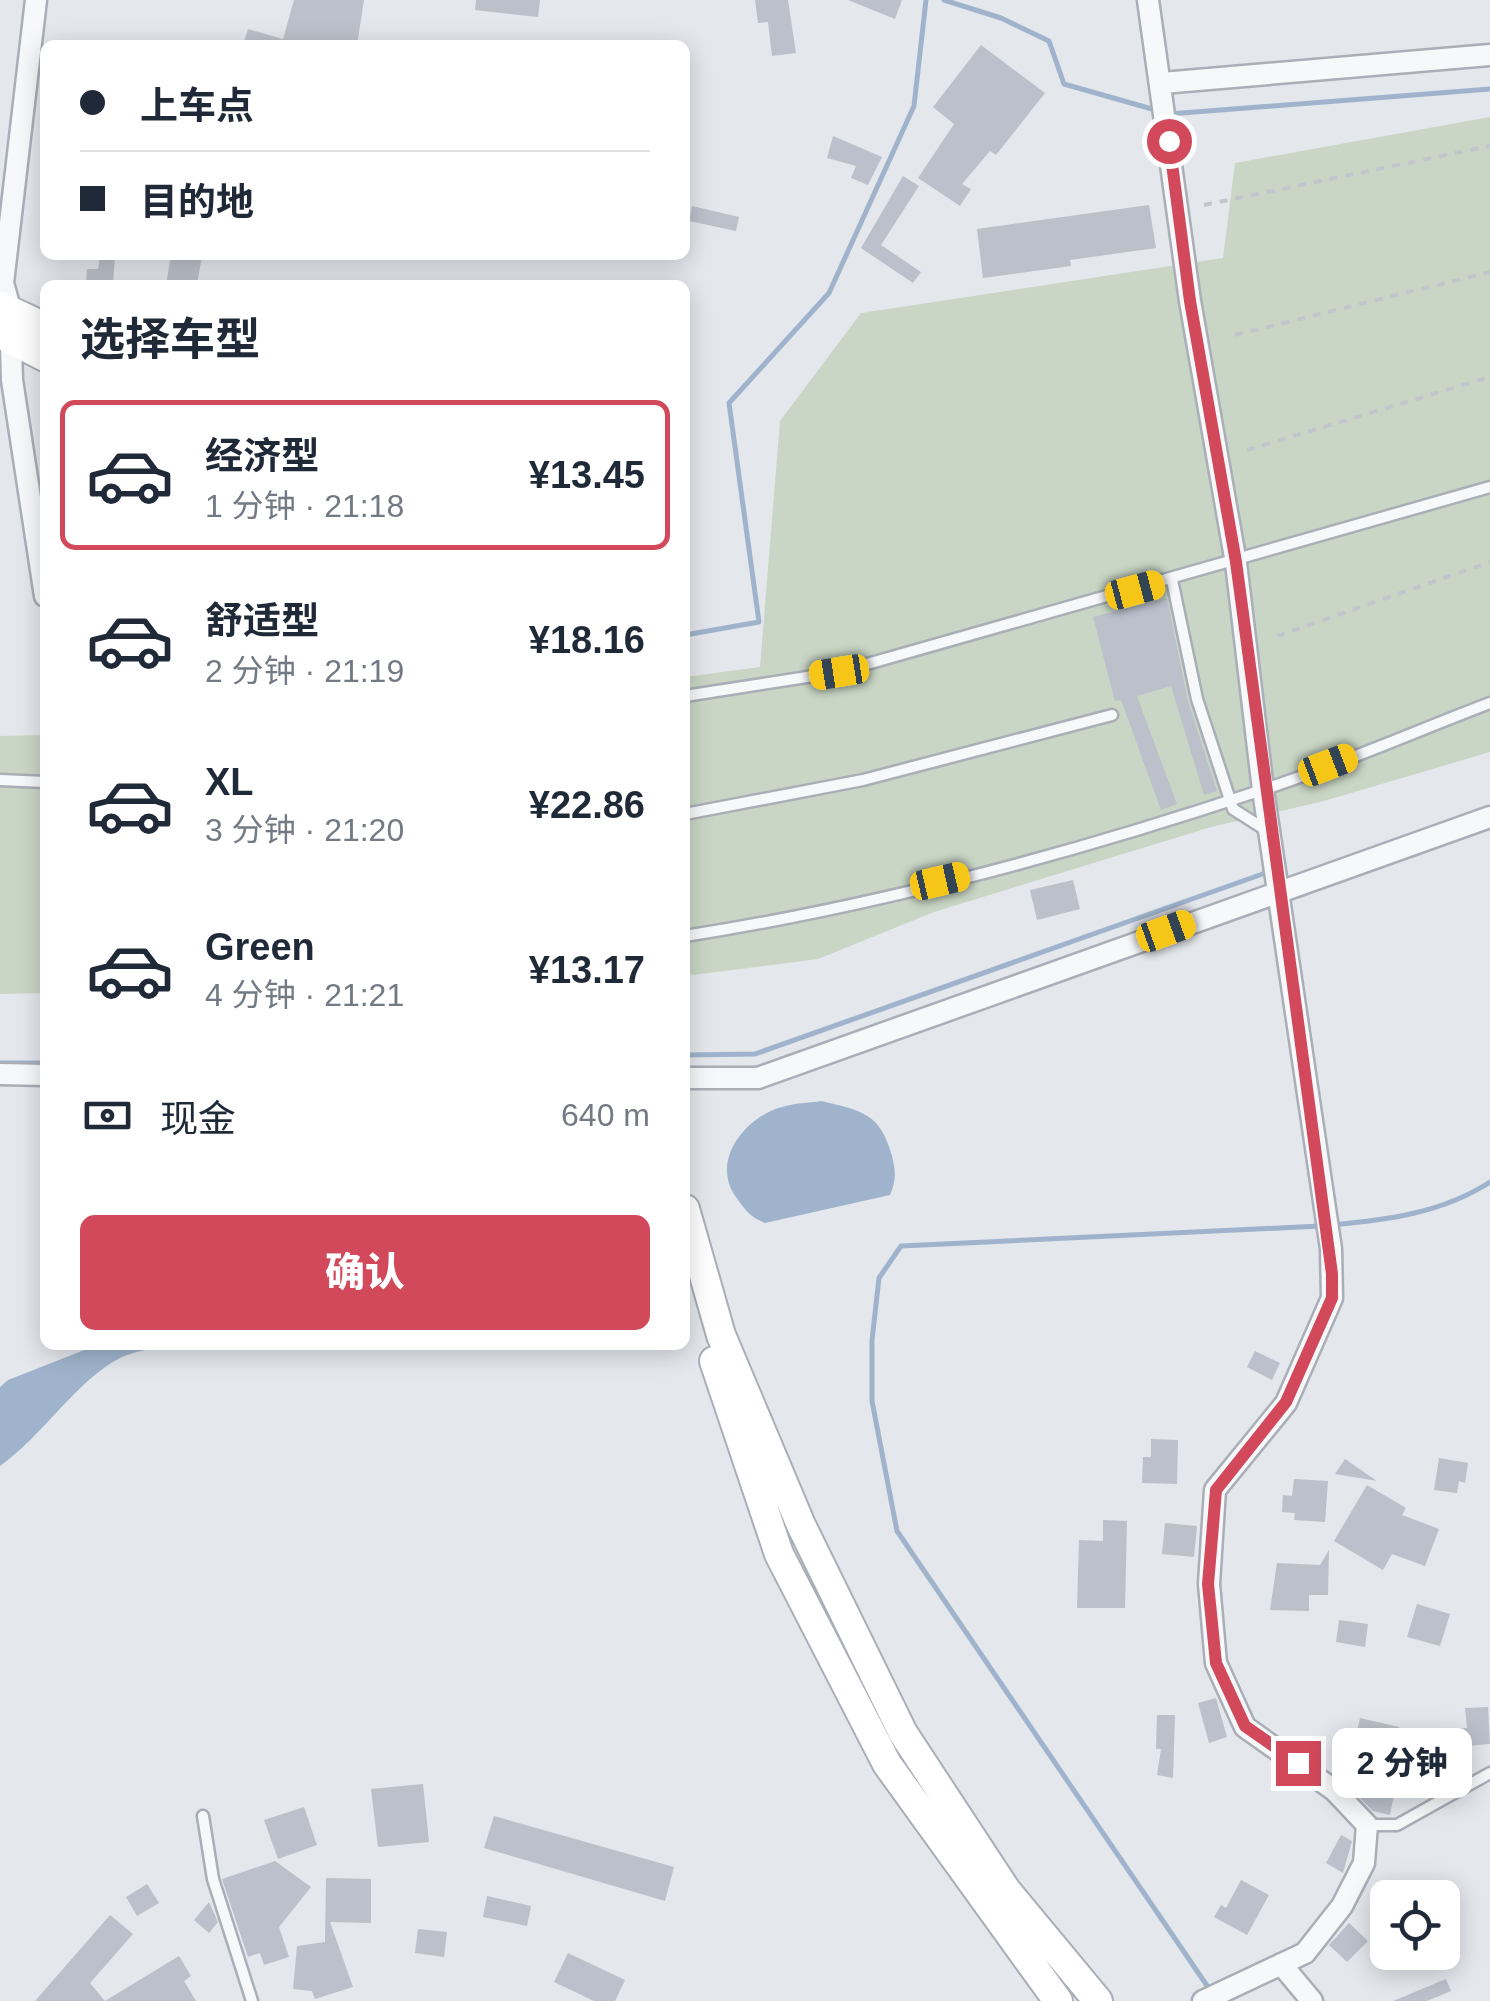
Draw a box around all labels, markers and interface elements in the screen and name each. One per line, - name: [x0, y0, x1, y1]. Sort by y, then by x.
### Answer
- text: 上车点: [140, 85, 254, 127]
- route start: [1147, 119, 1192, 164]
- text: 目的地: [140, 181, 254, 223]
- text: 选择车型: [80, 314, 260, 365]
- icon: car: [85, 430, 175, 520]
- text: 经济型: [205, 435, 319, 477]
- text: ¥13.45: [529, 454, 645, 496]
- text: 1 分钟 · 21:18: [205, 488, 404, 524]
- car: [1102, 568, 1168, 612]
- icon: car: [85, 595, 175, 685]
- text: 舒适型: [205, 600, 319, 642]
- text: ¥18.16: [529, 619, 645, 661]
- car: [807, 652, 871, 692]
- text: 2 分钟 · 21:19: [205, 653, 404, 689]
- car: [1295, 740, 1361, 790]
- icon: car: [85, 760, 175, 850]
- text: XL: [205, 761, 254, 803]
- text: ¥22.86: [529, 784, 645, 826]
- text: 3 分钟 · 21:20: [205, 812, 404, 848]
- car: [907, 860, 973, 902]
- car: [1133, 907, 1199, 955]
- icon: car: [85, 925, 175, 1015]
- text: Green: [205, 926, 315, 968]
- text: ¥13.17: [529, 949, 645, 991]
- text: 4 分钟 · 21:21: [205, 977, 404, 1013]
- icon: cash: [80, 1088, 135, 1143]
- text: 640 m: [561, 1097, 650, 1133]
- text: 现金: [160, 1098, 236, 1140]
- button: 确认: [80, 1215, 650, 1330]
- callout: 2 分钟: [1333, 1728, 1473, 1798]
- route end: [1276, 1741, 1321, 1786]
- text: 2 分钟: [1357, 1745, 1447, 1781]
- map controls: [1370, 1880, 1460, 1970]
- button: locate: [1370, 1880, 1460, 1970]

